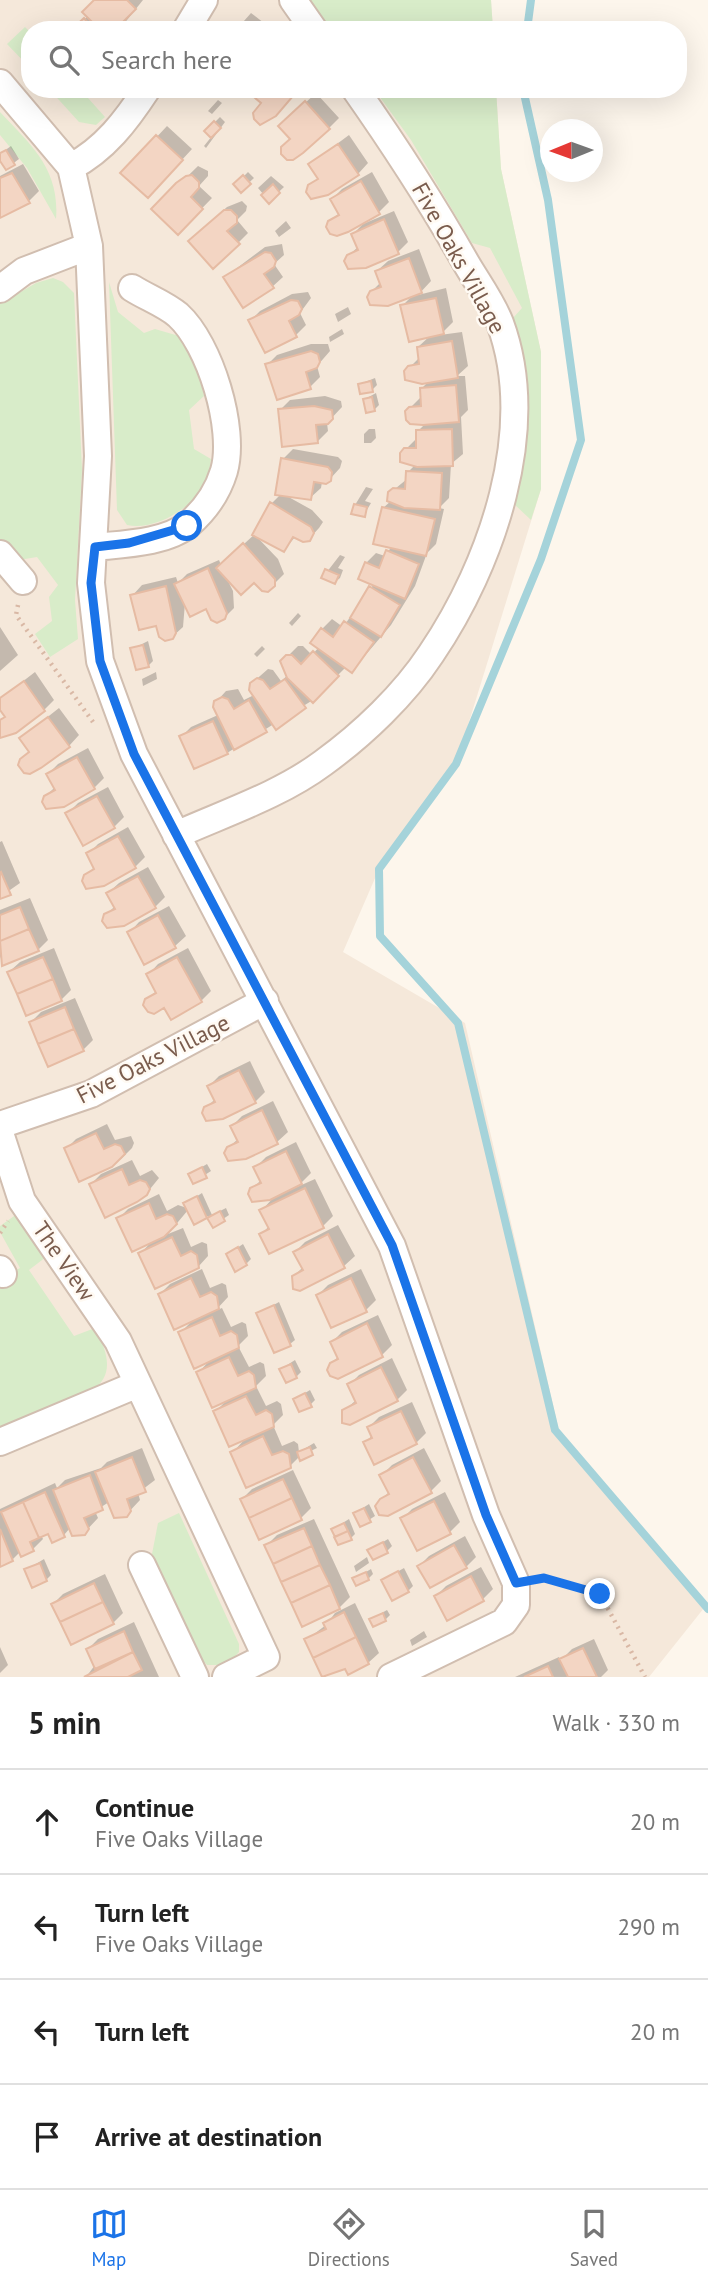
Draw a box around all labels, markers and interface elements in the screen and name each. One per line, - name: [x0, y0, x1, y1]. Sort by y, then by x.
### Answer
- search box: [21, 21, 687, 98]
- icon: search: [45, 41, 83, 79]
- text: Search here: [101, 43, 232, 76]
- north arrow: [540, 119, 603, 182]
- street label: Five Oaks Village: [406, 177, 513, 338]
- route start: [171, 510, 202, 541]
- street label: Five Oaks Village: [71, 1007, 234, 1110]
- street label: The View: [27, 1216, 102, 1306]
- route end: [584, 1578, 615, 1609]
- text: 5 min: [28, 1703, 101, 1742]
- text: Walk · 330 m: [553, 1708, 680, 1737]
- text: Continue: [95, 1791, 194, 1824]
- icon: ahead: [28, 1803, 66, 1841]
- text: 20 m: [630, 1807, 680, 1836]
- text: Five Oaks Village: [95, 1824, 263, 1853]
- text: Turn left: [95, 1896, 189, 1929]
- icon: left: [28, 1908, 66, 1946]
- text: 290 m: [618, 1912, 680, 1941]
- text: Five Oaks Village: [95, 1929, 263, 1958]
- icon: left: [28, 2013, 66, 2051]
- text: Turn left: [95, 2015, 189, 2048]
- text: 20 m: [630, 2017, 680, 2046]
- icon: arrive: [28, 2118, 66, 2156]
- text: Arrive at destination: [95, 2120, 322, 2153]
- tab: Map: [90, 2205, 128, 2271]
- tab: Directions: [308, 2205, 390, 2271]
- tab: Saved: [570, 2205, 618, 2271]

